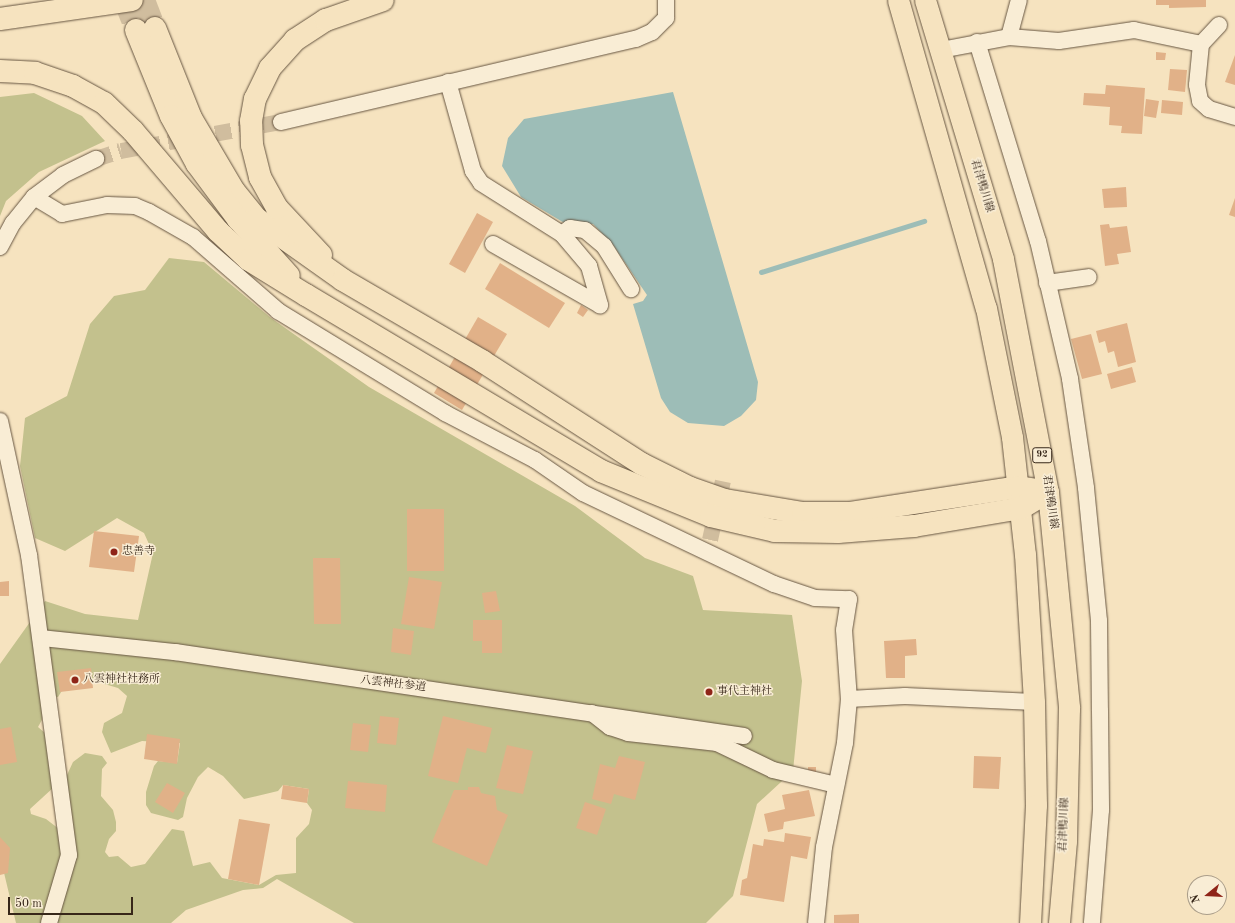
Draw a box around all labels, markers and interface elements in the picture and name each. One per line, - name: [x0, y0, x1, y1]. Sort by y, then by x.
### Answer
- street label: 君津鴨川線: [967, 158, 995, 214]
- road number: 92: [1032, 447, 1052, 463]
- street label: 君津鴨川線: [1039, 474, 1059, 530]
- place label: 忠善寺: [122, 545, 155, 559]
- marker: 忠善寺: [109, 547, 119, 557]
- place label: 八雲神社社務所: [83, 673, 160, 687]
- street label: 八雲神社参道: [359, 674, 427, 696]
- marker: 八雲神社社務所: [70, 675, 80, 685]
- place label: 事代主神社: [717, 685, 772, 699]
- marker: 事代主神社: [704, 687, 714, 697]
- street label: 君津鴨川線: [1057, 797, 1073, 853]
- north arrow: [1187, 875, 1227, 915]
- scale bar: [10, 889, 135, 915]
- text: N: [1190, 893, 1203, 904]
- text: 50 m: [15, 898, 42, 910]

